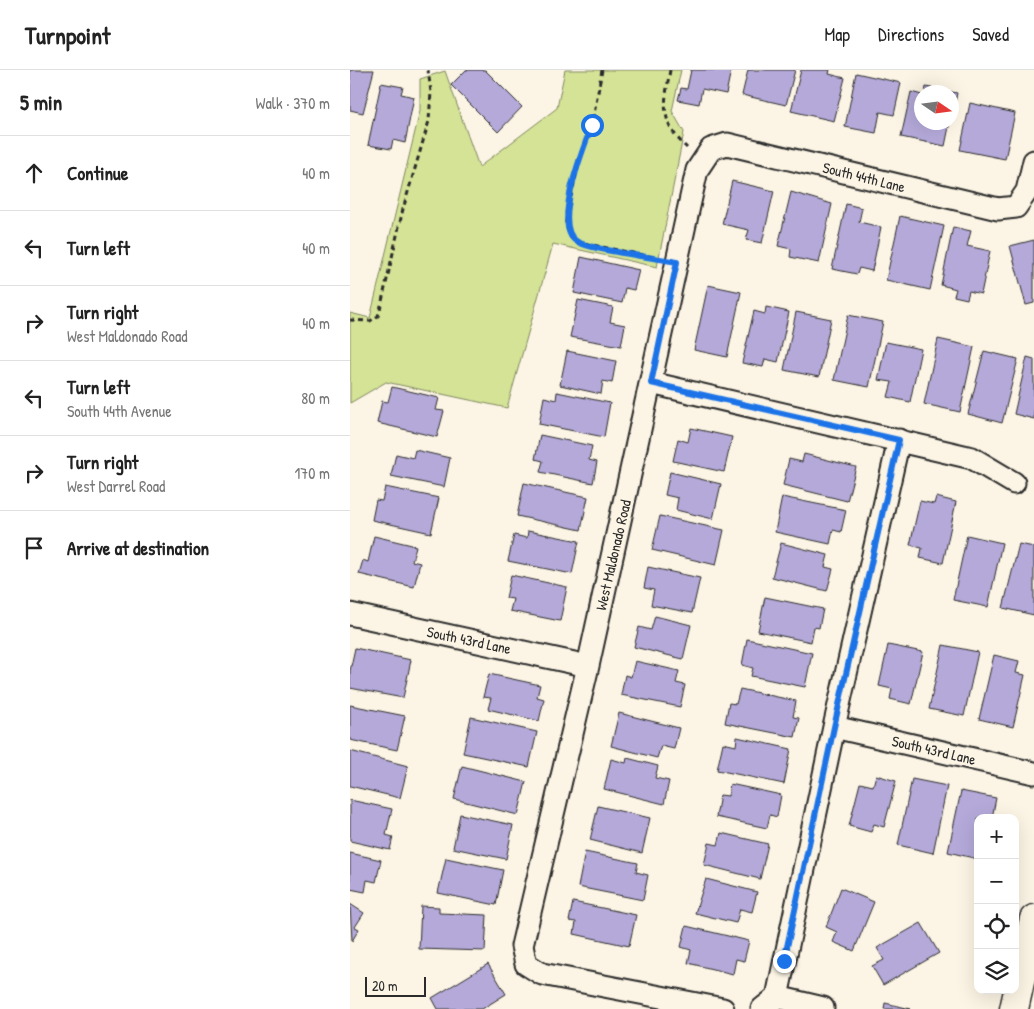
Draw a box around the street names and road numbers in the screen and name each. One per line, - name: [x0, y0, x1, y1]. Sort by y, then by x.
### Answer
- street label: South 44th Lane: [821, 157, 907, 197]
- street label: West Maldonado Road: [590, 498, 636, 612]
- street label: South 43rd Lane: [425, 621, 513, 659]
- street label: South 43rd Lane: [890, 730, 978, 770]

